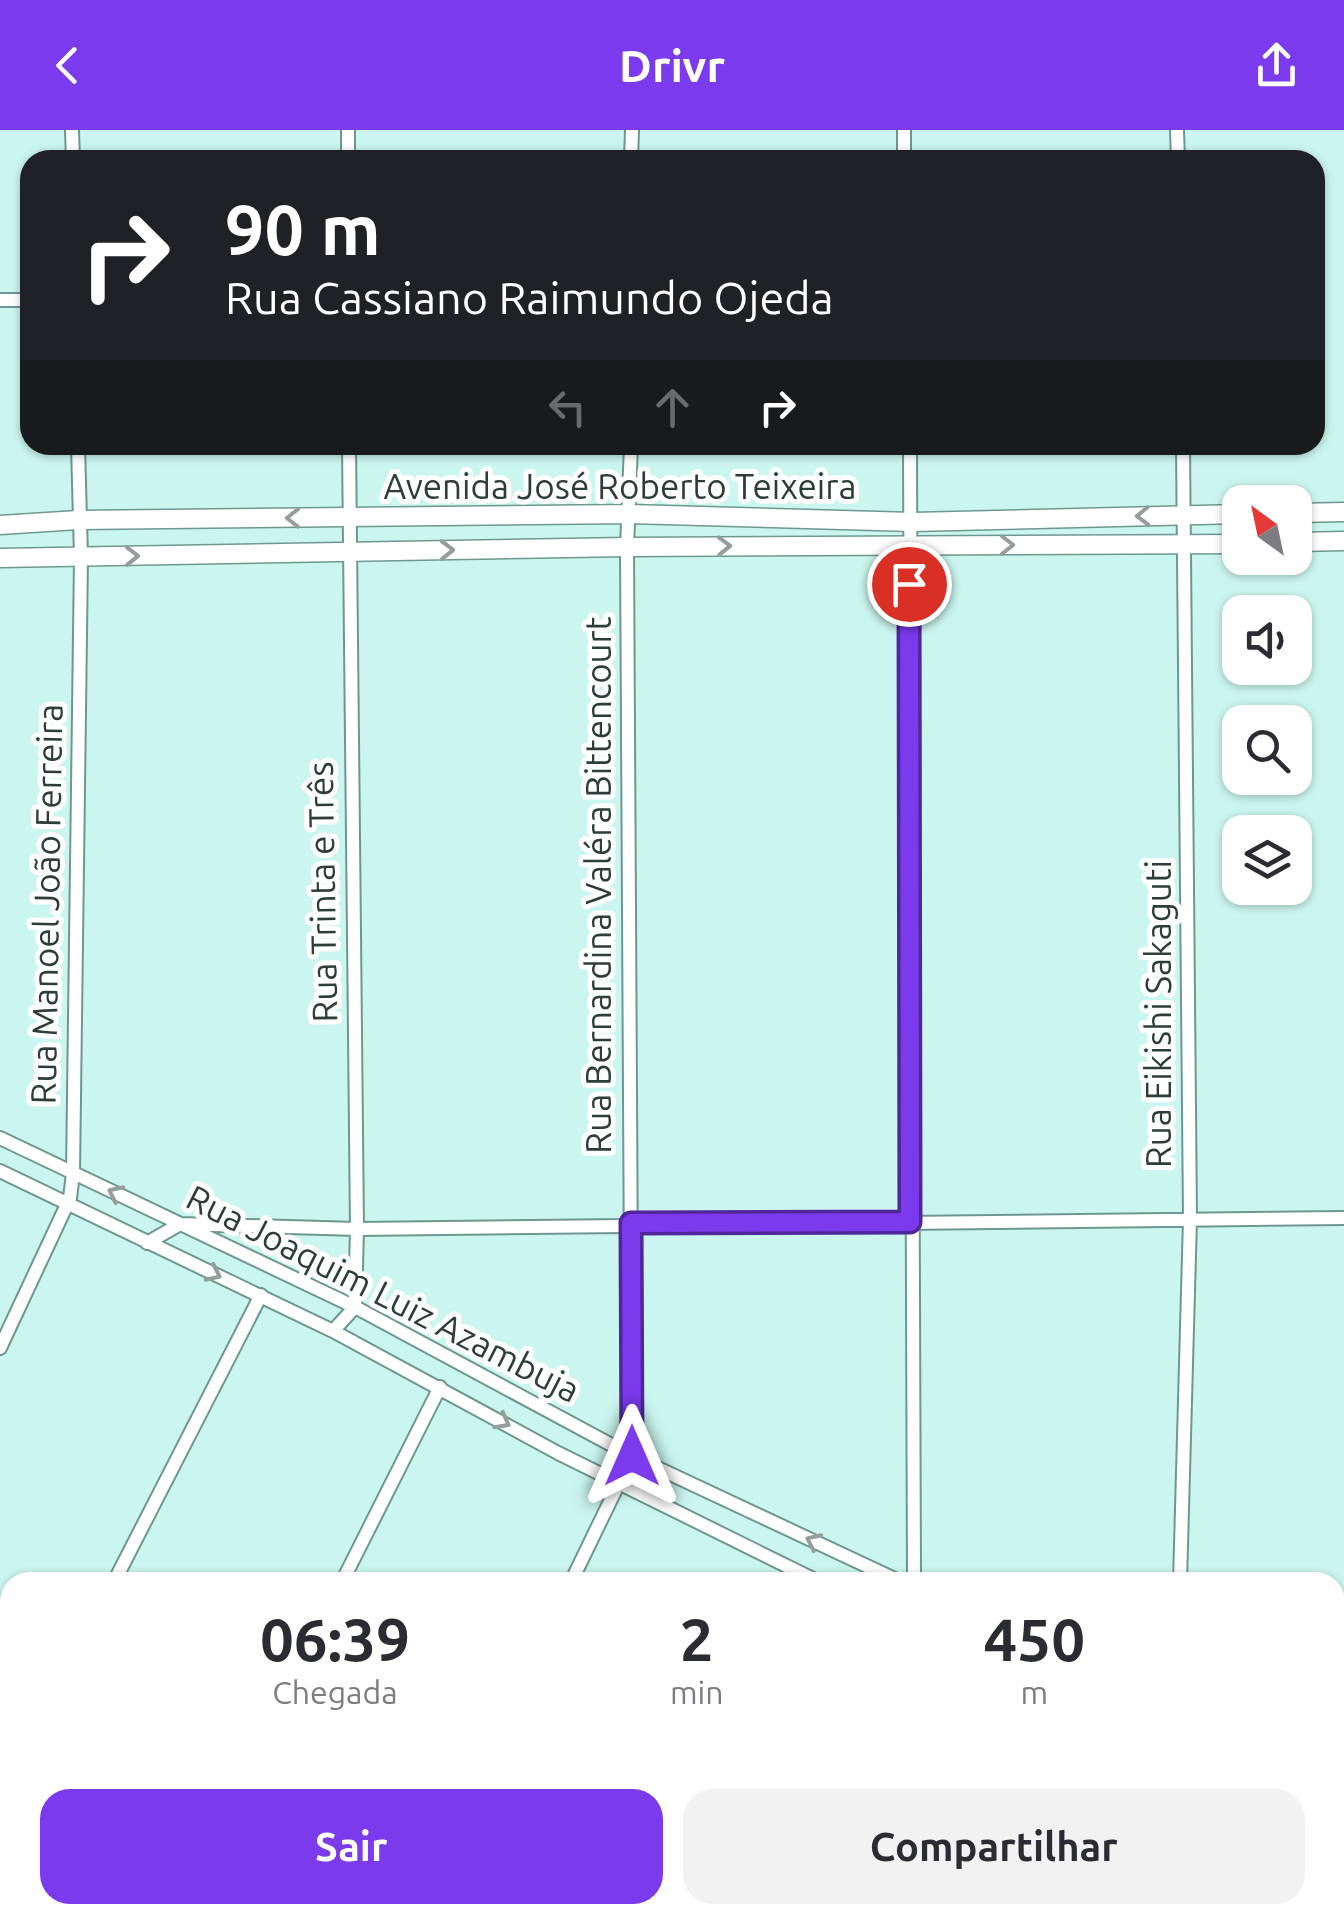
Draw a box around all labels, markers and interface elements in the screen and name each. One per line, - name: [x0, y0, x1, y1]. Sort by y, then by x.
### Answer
- icon: back: [40, 38, 95, 93]
- icon: share: [1249, 38, 1304, 93]
- text: Drivr: [619, 40, 725, 91]
- icon: right: [60, 190, 190, 320]
- text: 90 m: [225, 190, 381, 268]
- text: Rua Cassiano Raimundo Ojeda: [225, 272, 834, 323]
- icon: left: [540, 380, 595, 435]
- icon: ahead: [645, 380, 700, 435]
- icon: right: [750, 380, 805, 435]
- street label: Avenida José Roberto Teixeira: [383, 466, 857, 506]
- north arrow: [1222, 485, 1312, 575]
- map controls: [1222, 485, 1312, 905]
- one-way arrow: [1134, 505, 1150, 526]
- one-way arrow: [284, 508, 300, 529]
- one-way arrow: [1000, 534, 1015, 556]
- one-way arrow: [717, 536, 733, 557]
- one-way arrow: [440, 539, 455, 561]
- pin: [867, 542, 952, 627]
- one-way arrow: [125, 545, 141, 566]
- icon: arrive: [882, 557, 937, 612]
- button: sound: [1222, 595, 1312, 685]
- street label: Rua Bernardina Valéra Bittencourt: [578, 616, 618, 1154]
- street label: Rua Manoel João Ferreira: [23, 703, 69, 1105]
- button: search: [1222, 705, 1312, 795]
- street label: Rua Trinta e Três: [300, 761, 344, 1023]
- button: layers: [1222, 815, 1312, 905]
- street label: Rua Eikishi Sakaguti: [1138, 860, 1178, 1168]
- street label: Rua Joaquim Luiz Azambuja: [180, 1176, 587, 1410]
- one-way arrow: [107, 1185, 125, 1205]
- one-way arrow: [204, 1261, 222, 1281]
- position arrow: [580, 1404, 684, 1508]
- one-way arrow: [492, 1410, 510, 1430]
- one-way arrow: [805, 1533, 823, 1553]
- text: 06:39: [260, 1605, 410, 1672]
- text: 2: [680, 1605, 714, 1672]
- text: 450: [984, 1605, 1085, 1672]
- text: Chegada: [272, 1674, 398, 1710]
- text: min: [670, 1674, 724, 1710]
- text: m: [1020, 1674, 1048, 1710]
- button: Sair: [40, 1789, 663, 1904]
- button: Compartilhar: [683, 1789, 1305, 1904]

